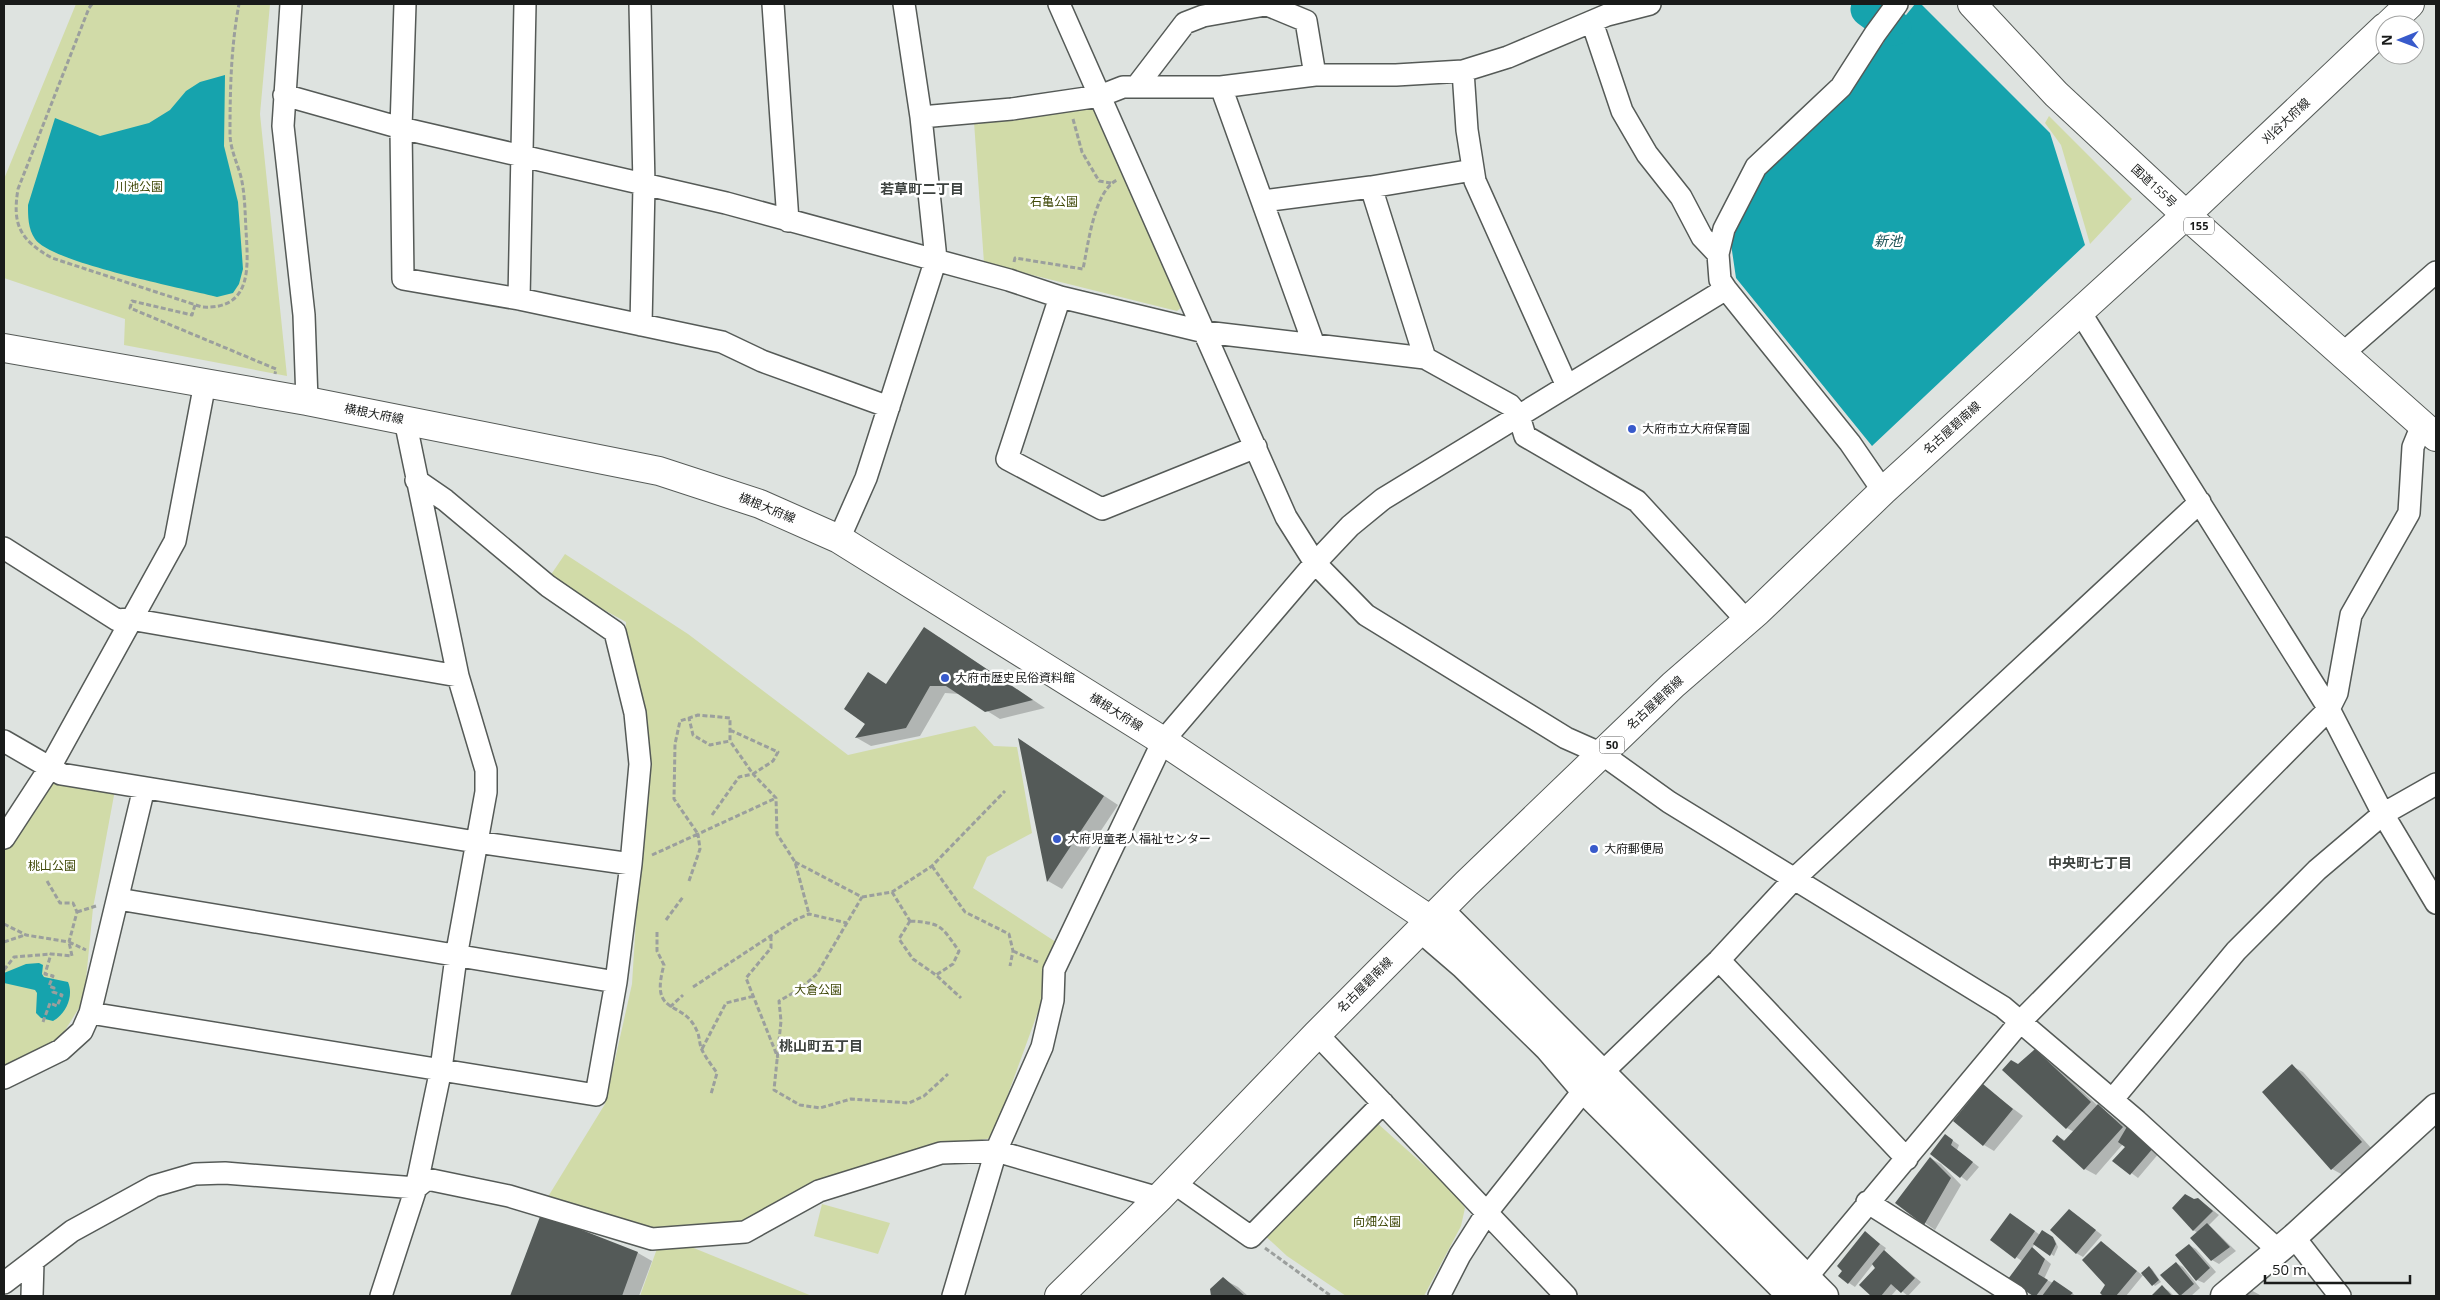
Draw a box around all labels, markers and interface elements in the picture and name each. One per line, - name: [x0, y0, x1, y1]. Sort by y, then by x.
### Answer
- north arrow: [2375, 15, 2425, 65]
- text: N: [2377, 34, 2396, 46]
- street label: 刈谷大府線: [2258, 94, 2313, 147]
- street label: 国道155号: [2128, 160, 2181, 211]
- park label: 川池公園: [115, 178, 163, 195]
- district label: 若草町二丁目: [880, 179, 964, 198]
- park label: 石亀公園: [1030, 193, 1078, 210]
- road number: 155: [2184, 218, 2214, 235]
- water label: 新池: [1874, 231, 1904, 250]
- street label: 名古屋碧南線: [1919, 397, 1984, 458]
- street label: 横根大府線: [343, 399, 405, 428]
- place label: 大府市立大府保育園: [1642, 420, 1750, 437]
- marker: 大府市立大府保育園: [1626, 423, 1638, 435]
- street label: 横根大府線: [736, 488, 798, 527]
- place label: 大府市歴史民俗資料館: [955, 669, 1075, 686]
- marker: 大府市歴史民俗資料館: [939, 672, 951, 684]
- street label: 名古屋碧南線: [1623, 672, 1687, 733]
- street label: 横根大府線: [1086, 688, 1146, 735]
- road number: 50: [1600, 736, 1624, 754]
- place label: 大府児童老人福祉センター: [1067, 830, 1211, 847]
- marker: 大府児童老人福祉センター: [1051, 833, 1063, 845]
- place label: 大府郵便局: [1604, 840, 1664, 857]
- marker: 大府郵便局: [1588, 843, 1600, 855]
- district label: 中央町七丁目: [2048, 853, 2132, 872]
- park label: 桃山公園: [28, 857, 76, 874]
- street label: 名古屋碧南線: [1333, 953, 1396, 1016]
- park label: 大倉公園: [794, 981, 842, 998]
- district label: 桃山町五丁目: [779, 1036, 863, 1055]
- park label: 向畑公園: [1353, 1213, 1401, 1230]
- scale bar: [2265, 1252, 2410, 1284]
- text: 50 m: [2272, 1259, 2307, 1279]

